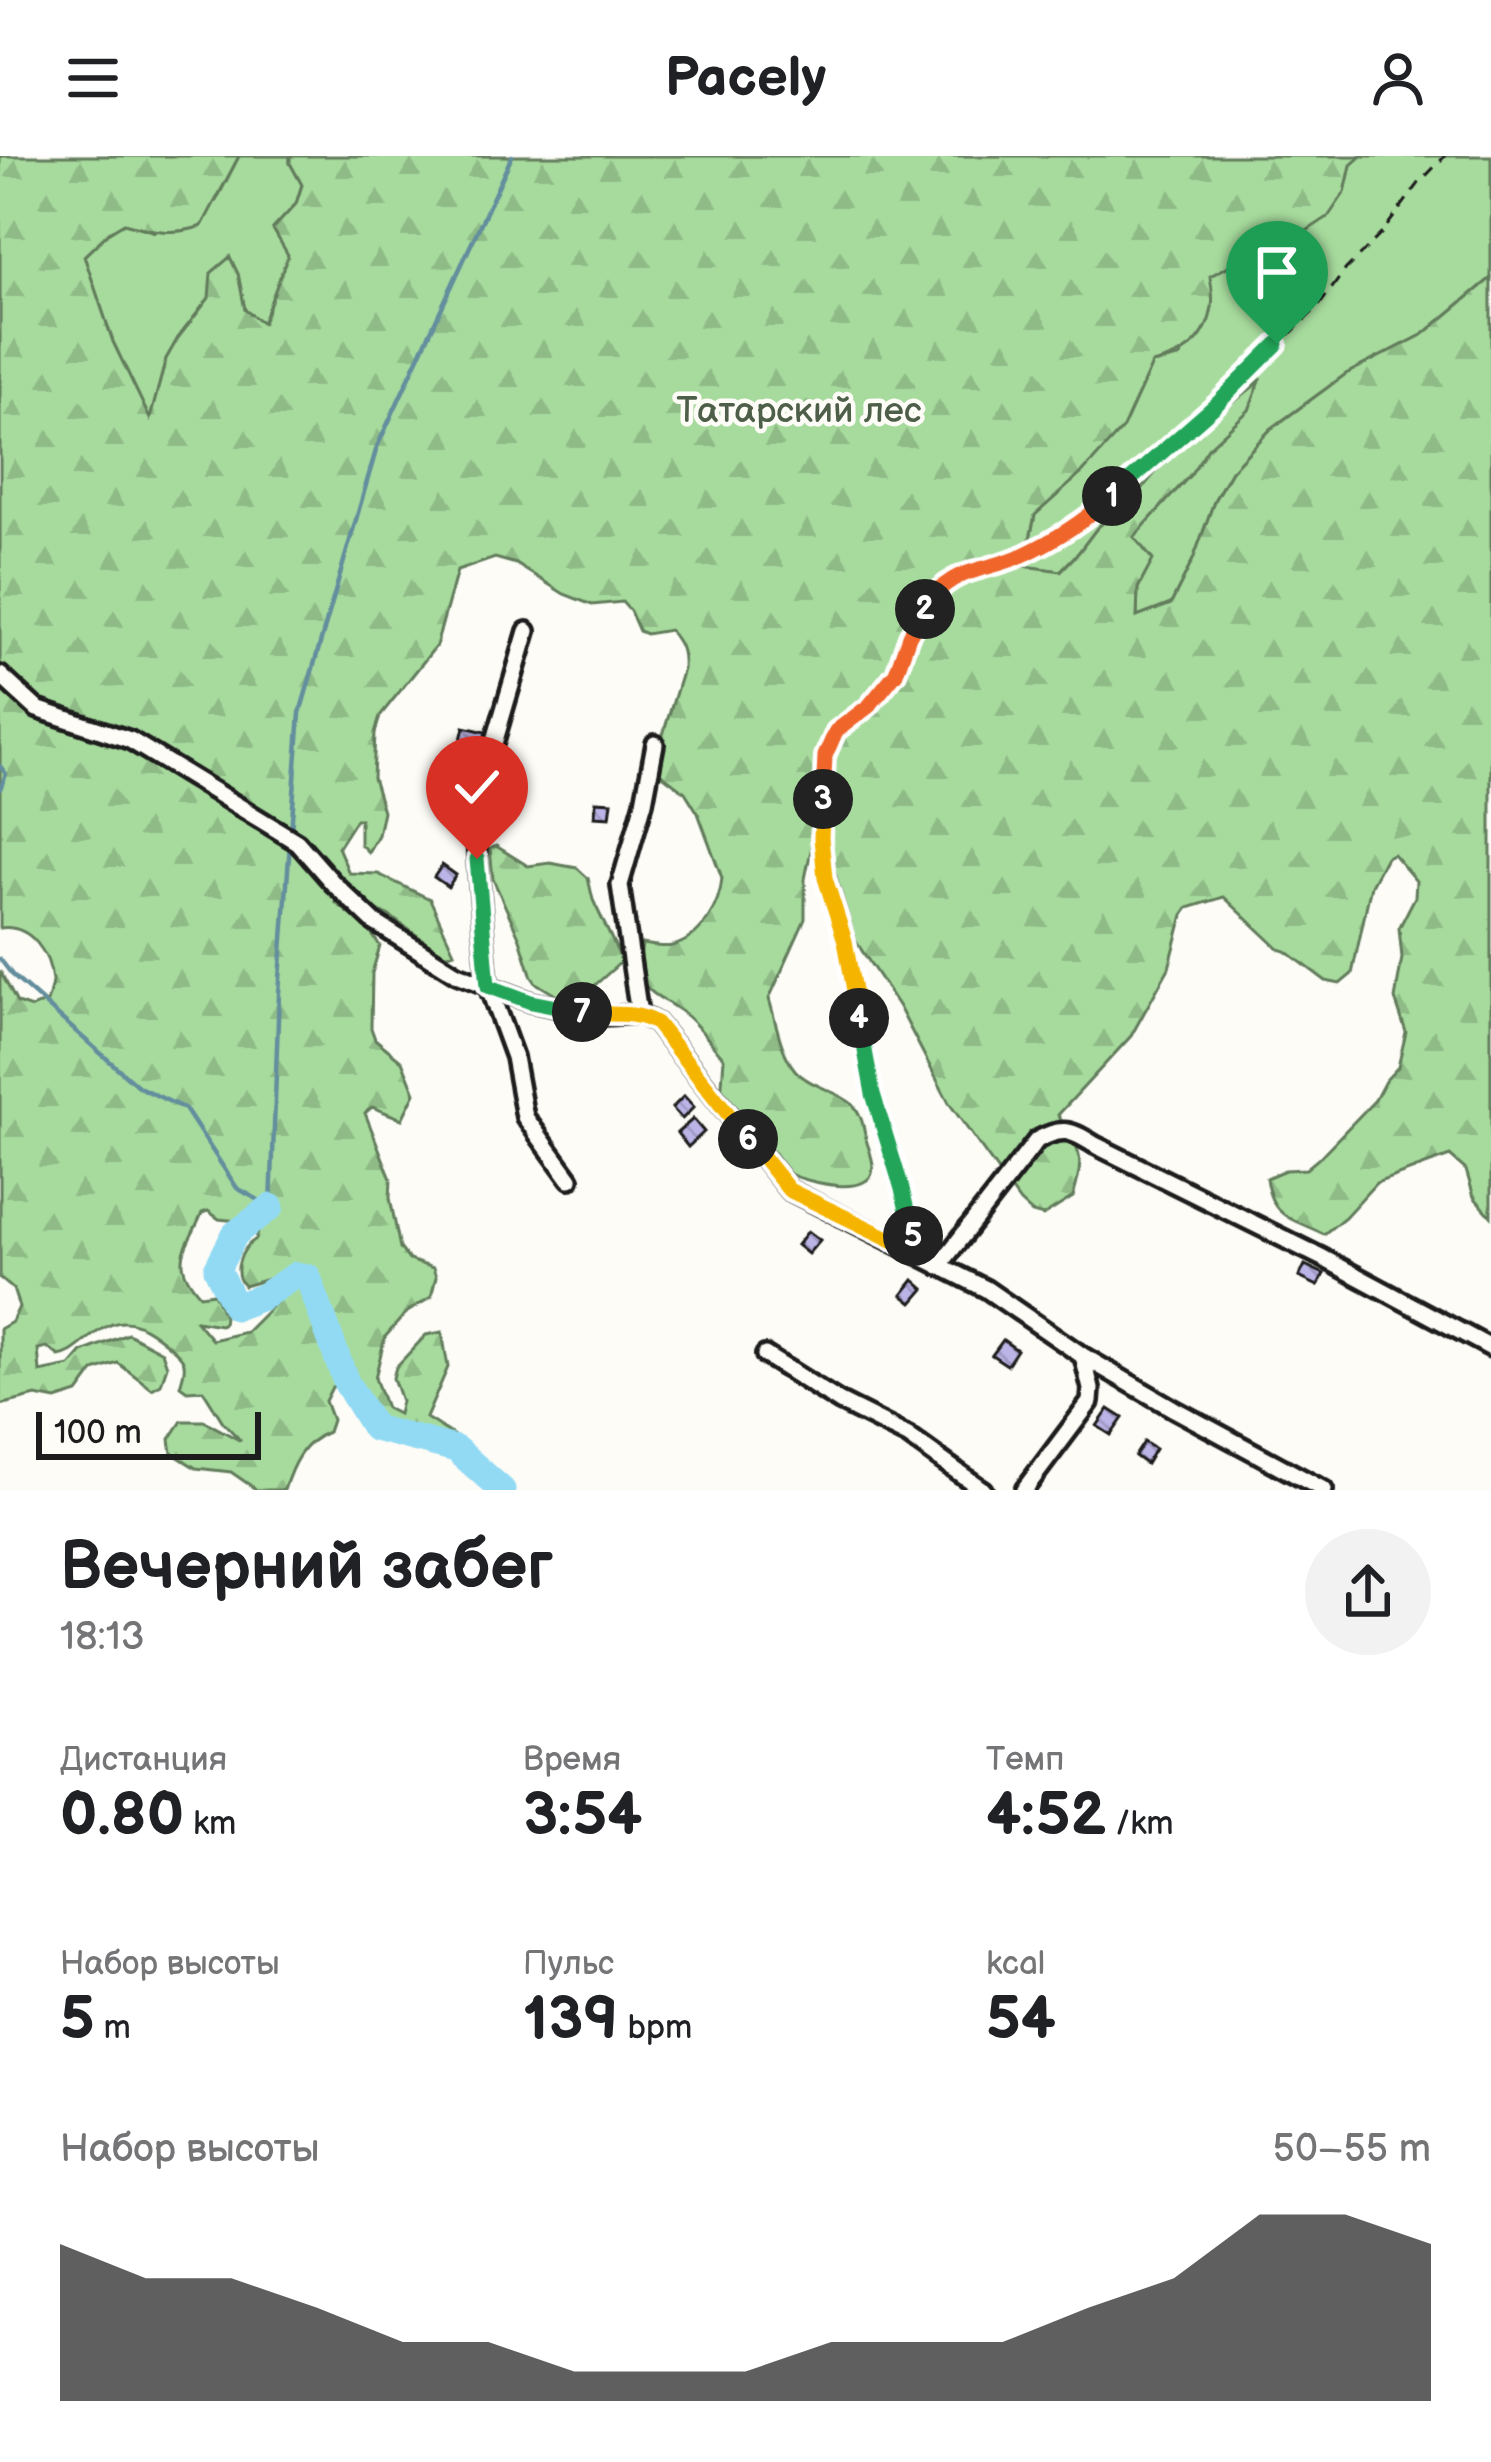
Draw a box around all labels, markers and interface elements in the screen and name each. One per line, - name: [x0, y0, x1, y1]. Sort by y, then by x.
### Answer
- icon: menu: [60, 45, 126, 111]
- icon: person: [1365, 45, 1431, 111]
- text: Pacely: [665, 46, 826, 111]
- pin: [1226, 221, 1328, 344]
- icon: arrive: [1244, 239, 1310, 305]
- park label: Татарский лес: [676, 390, 922, 433]
- pin: 1: [1082, 466, 1142, 526]
- text: 1: [1105, 476, 1119, 516]
- pin: 2: [895, 579, 955, 639]
- text: 2: [915, 589, 935, 629]
- pin: [426, 736, 528, 859]
- icon: check: [444, 754, 510, 820]
- pin: 3: [793, 769, 853, 829]
- text: 3: [813, 779, 833, 819]
- pin: 7: [552, 982, 612, 1042]
- pin: 4: [829, 988, 889, 1048]
- text: 7: [573, 992, 591, 1032]
- text: 4: [849, 998, 869, 1038]
- pin: 6: [718, 1109, 778, 1169]
- text: 6: [738, 1119, 758, 1159]
- pin: 5: [883, 1206, 943, 1266]
- text: 5: [903, 1216, 923, 1256]
- scale bar: [36, 1406, 261, 1459]
- text: 100 m: [54, 1413, 142, 1453]
- text: Вечерний забег: [60, 1529, 553, 1608]
- button: share: [1305, 1529, 1431, 1655]
- text: 18:13: [60, 1614, 145, 1661]
- text: Дистанция: [60, 1740, 227, 1780]
- text: Время: [523, 1740, 621, 1780]
- text: Темп: [986, 1740, 1064, 1780]
- text: 0.80: [60, 1780, 184, 1852]
- text: 3:54: [523, 1780, 642, 1852]
- text: 4:52: [986, 1780, 1106, 1852]
- text: km: [184, 1804, 236, 1844]
- text: /km: [1106, 1804, 1174, 1844]
- text: Набор высоты: [60, 1944, 280, 1984]
- text: Пульс: [523, 1944, 614, 1984]
- text: kcal: [986, 1944, 1045, 1984]
- text: 5: [60, 1984, 95, 2056]
- text: 139: [523, 1984, 618, 2056]
- text: 54: [986, 1984, 1056, 2056]
- text: m: [95, 2008, 131, 2048]
- text: bpm: [618, 2008, 692, 2048]
- text: Набор высоты: [60, 2126, 320, 2173]
- text: 50–55 m: [1273, 2126, 1431, 2173]

